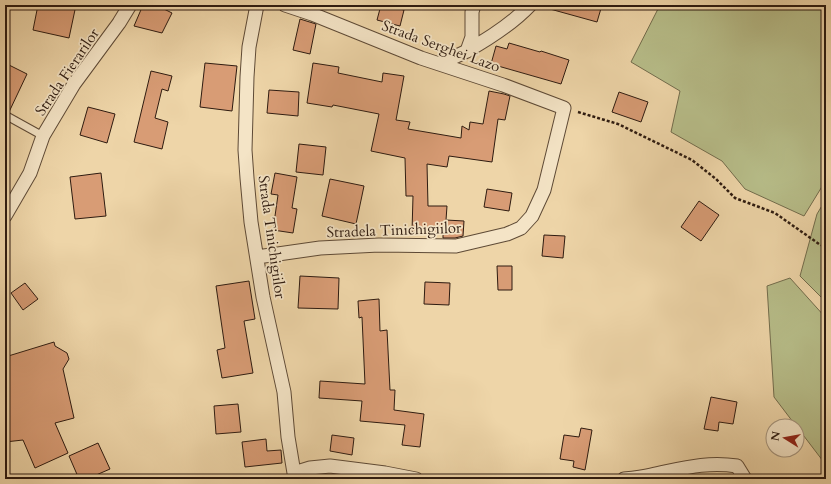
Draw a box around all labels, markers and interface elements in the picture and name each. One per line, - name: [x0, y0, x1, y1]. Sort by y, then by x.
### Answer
- street label: Strada Serghei Lazo: [379, 15, 503, 77]
- street label: Strada Fierarilor: [30, 24, 104, 120]
- street label: Strada Tinichigiilor: [253, 174, 291, 300]
- street label: Stradela Tinichigiilor: [326, 218, 462, 242]
- north arrow: [765, 418, 805, 458]
- text: N: [767, 430, 784, 442]

